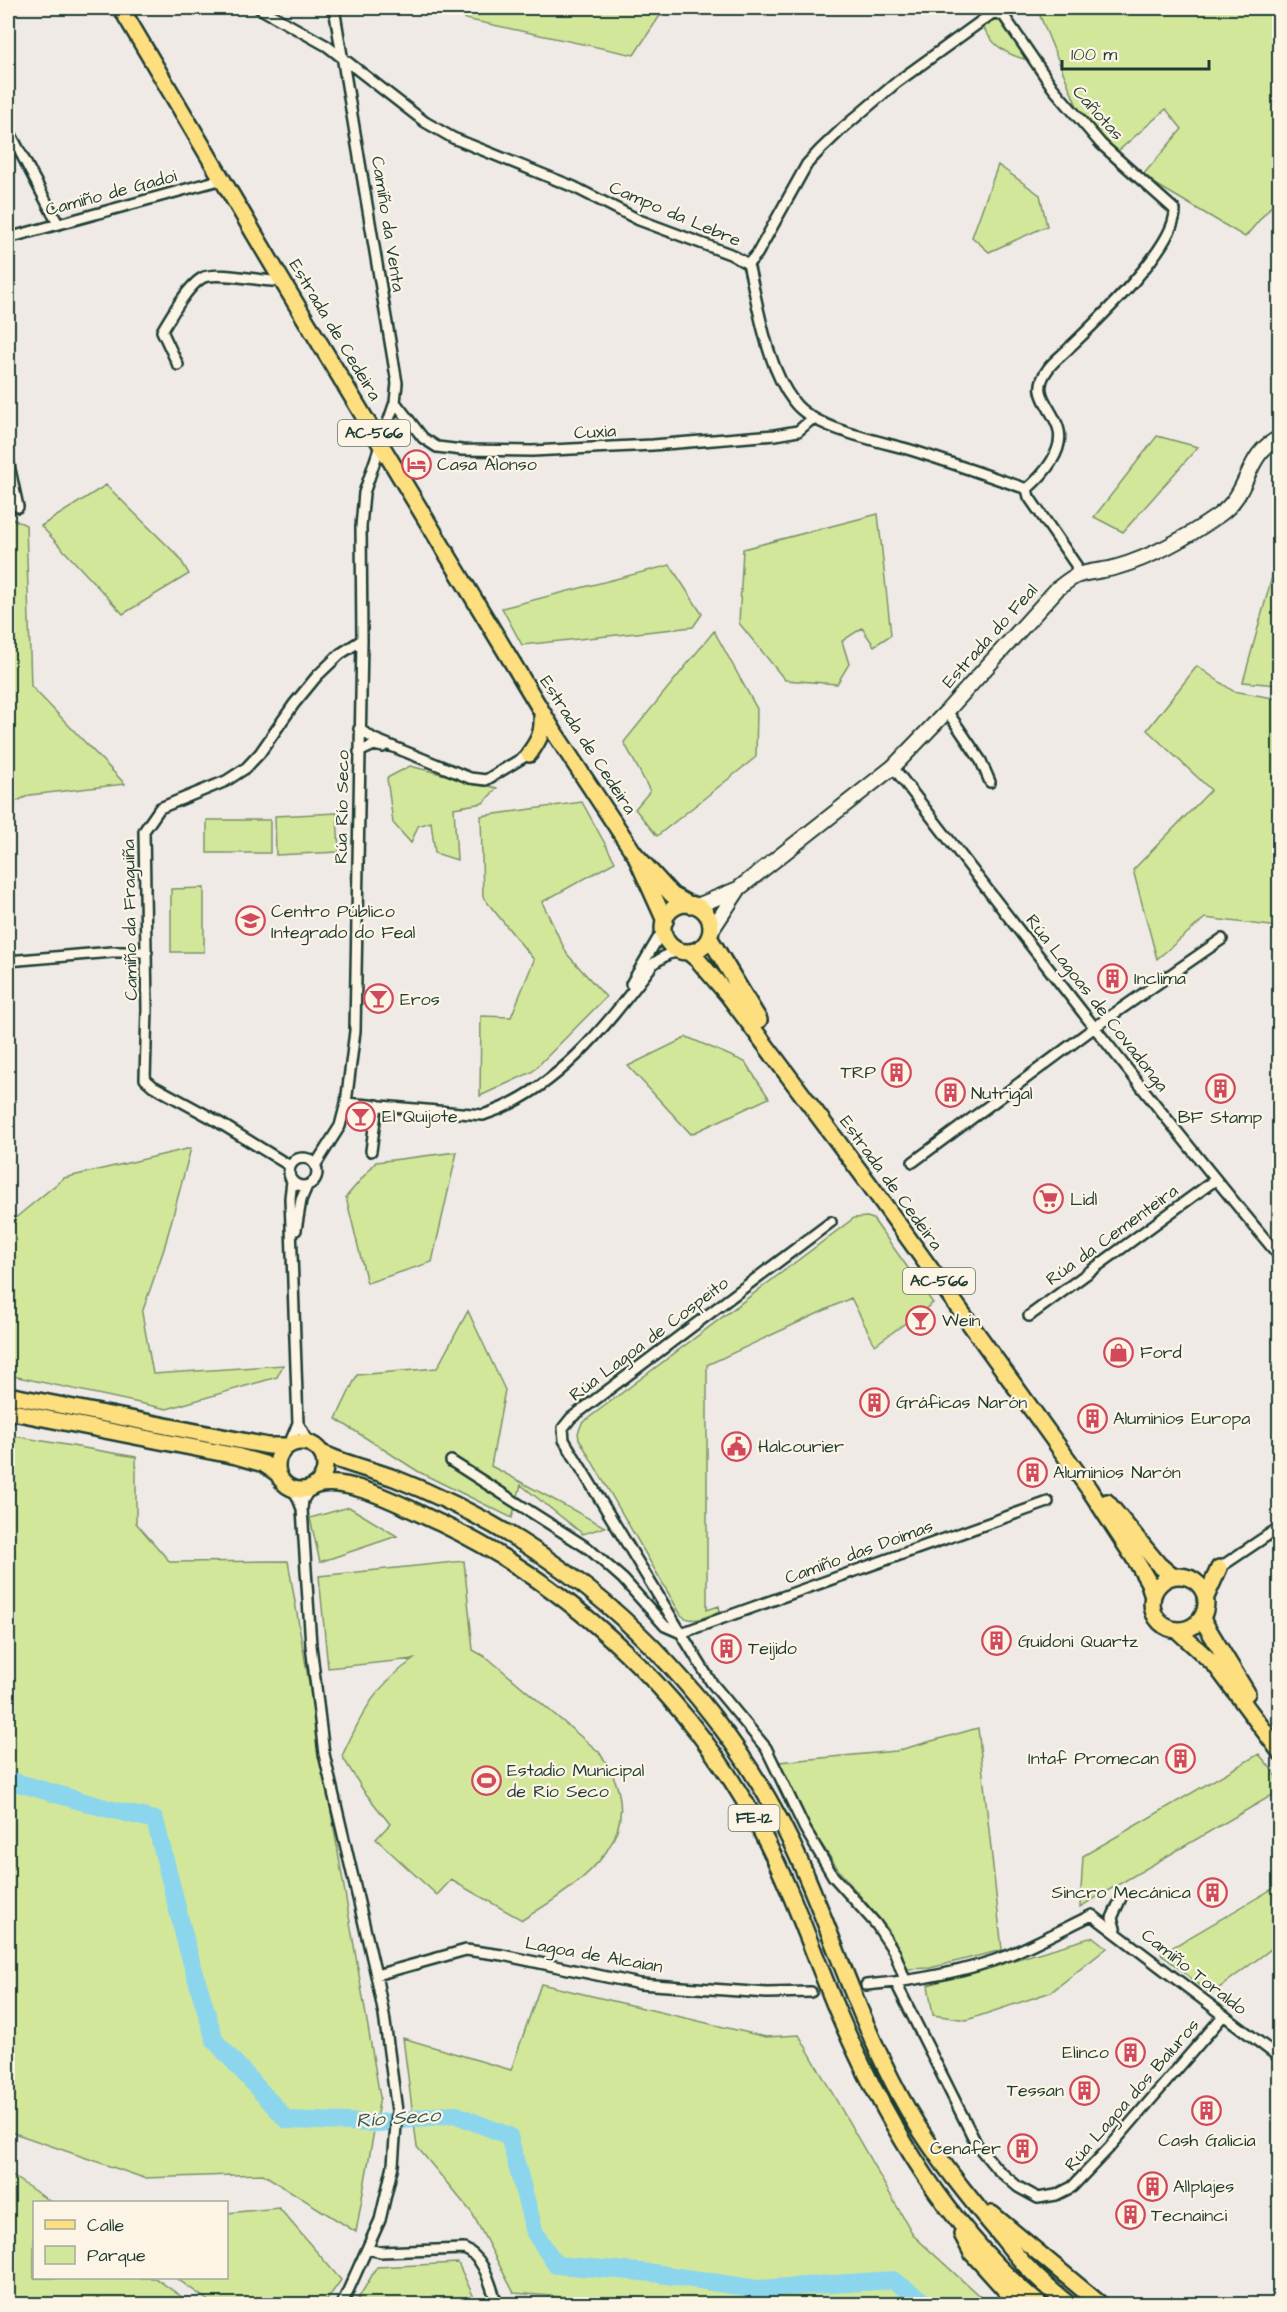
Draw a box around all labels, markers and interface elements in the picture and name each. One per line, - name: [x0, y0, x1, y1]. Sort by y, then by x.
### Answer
- scale bar: [1062, 33, 1209, 71]
- text: 100 m: [1071, 42, 1117, 67]
- street label: Cañotas: [1066, 80, 1130, 146]
- street label: Camiño da Venta: [365, 154, 411, 294]
- street label: Camiño de Gadoi: [43, 163, 180, 223]
- street label: Campo da Lebre: [605, 175, 745, 253]
- street label: Estrada de Cedeira: [283, 255, 387, 405]
- street label: Cuxia: [573, 418, 617, 446]
- road number: AC-566: [338, 420, 410, 446]
- hotel icon: Casa Alonso: [400, 448, 432, 480]
- place label: Casa Alonso: [437, 452, 537, 477]
- street label: Estrada do Feal: [936, 578, 1044, 694]
- street label: Estrada de Cedeira: [534, 671, 642, 819]
- street label: Rúa Río Seco: [329, 750, 355, 864]
- street label: Camiño da Fraguiña: [116, 839, 145, 1001]
- place label: Centro Público Integrado do Feal: [271, 899, 416, 946]
- school or university icon: Centro Público Integrado do Feal: [234, 905, 266, 937]
- street label: Rúa Lagoas de Covadonga: [1019, 909, 1174, 1098]
- building icon: Inclima: [1097, 962, 1129, 994]
- place label: Inclima: [1134, 966, 1186, 991]
- bar icon: Eros: [363, 983, 395, 1015]
- place label: Eros: [400, 987, 440, 1012]
- building icon: TRP: [881, 1056, 913, 1088]
- place label: TRP: [840, 1060, 877, 1085]
- building icon: BF Stamp: [1204, 1072, 1236, 1104]
- building icon: Nutrigal: [934, 1077, 966, 1109]
- place label: Nutrigal: [971, 1081, 1033, 1107]
- bar icon: El Quijote: [345, 1100, 377, 1132]
- place label: El Quijote: [382, 1104, 458, 1129]
- place label: BF Stamp: [1178, 1105, 1262, 1130]
- street label: Estrada de Cedeira: [834, 1110, 948, 1256]
- street label: Rúa da Cementeira: [1041, 1178, 1183, 1292]
- supermarket icon: Lidl: [1033, 1183, 1065, 1215]
- place label: Lidl: [1070, 1187, 1097, 1212]
- road number: AC-566: [903, 1268, 975, 1294]
- street label: Rúa Lagoa de Cospeito: [564, 1271, 734, 1408]
- bar icon: Wein: [905, 1304, 937, 1336]
- place label: Wein: [942, 1308, 980, 1333]
- shop icon: Ford: [1103, 1336, 1135, 1368]
- place label: Ford: [1140, 1340, 1182, 1365]
- building icon: Gráficas Narón: [859, 1386, 891, 1418]
- place label: Gráficas Narón: [896, 1390, 1027, 1415]
- building icon: Aluminios Europa: [1076, 1402, 1108, 1434]
- place label: Aluminios Europa: [1113, 1406, 1250, 1431]
- public building icon: Halcourier: [721, 1430, 753, 1462]
- place label: Halcourier: [758, 1434, 844, 1459]
- building icon: Aluminios Narón: [1016, 1456, 1048, 1488]
- place label: Aluminios Narón: [1053, 1460, 1181, 1485]
- street label: Camiño das Doimas: [781, 1514, 937, 1590]
- building icon: Guidoni Quartz: [981, 1625, 1013, 1657]
- place label: Guidoni Quartz: [1018, 1629, 1138, 1654]
- building icon: Teijido: [711, 1632, 743, 1664]
- place label: Teijido: [748, 1636, 797, 1661]
- building icon: Intaf Promecan: [1164, 1742, 1196, 1774]
- place label: Intaf Promecan: [1028, 1746, 1159, 1771]
- place label: Estadio Municipal de Río Seco: [507, 1758, 644, 1804]
- sports icon: Estadio Municipal de Río Seco: [470, 1764, 502, 1796]
- road number: FE-12: [728, 1805, 780, 1831]
- building icon: Sincro Mecánica: [1196, 1876, 1228, 1908]
- place label: Sincro Mecánica: [1052, 1880, 1191, 1905]
- street label: Camiño Toraldo: [1136, 1923, 1252, 2021]
- street label: Lagoa de Alcaian: [523, 1931, 665, 1980]
- street label: Rúa Lagoa dos Baluros: [1059, 2013, 1206, 2177]
- building icon: Elinco: [1114, 2036, 1146, 2068]
- place label: Elinco: [1062, 2040, 1109, 2065]
- building icon: Tessan: [1069, 2074, 1101, 2106]
- place label: Tessan: [1007, 2078, 1064, 2103]
- building icon: Cash Galicia: [1191, 2095, 1223, 2127]
- water label: Río Seco: [355, 2101, 443, 2135]
- place label: Cash Galicia: [1158, 2128, 1256, 2153]
- building icon: Cenafer: [1006, 2132, 1038, 2164]
- place label: Cenafer: [930, 2136, 1001, 2161]
- building icon: Allplajes: [1136, 2170, 1168, 2202]
- place label: Allplajes: [1173, 2174, 1234, 2199]
- building icon: Tecnainci: [1114, 2199, 1146, 2231]
- legend: [33, 2201, 228, 2279]
- place label: Tecnainci: [1151, 2203, 1228, 2228]
- text: Calle: [87, 2213, 125, 2238]
- text: Parque: [87, 2243, 146, 2268]

